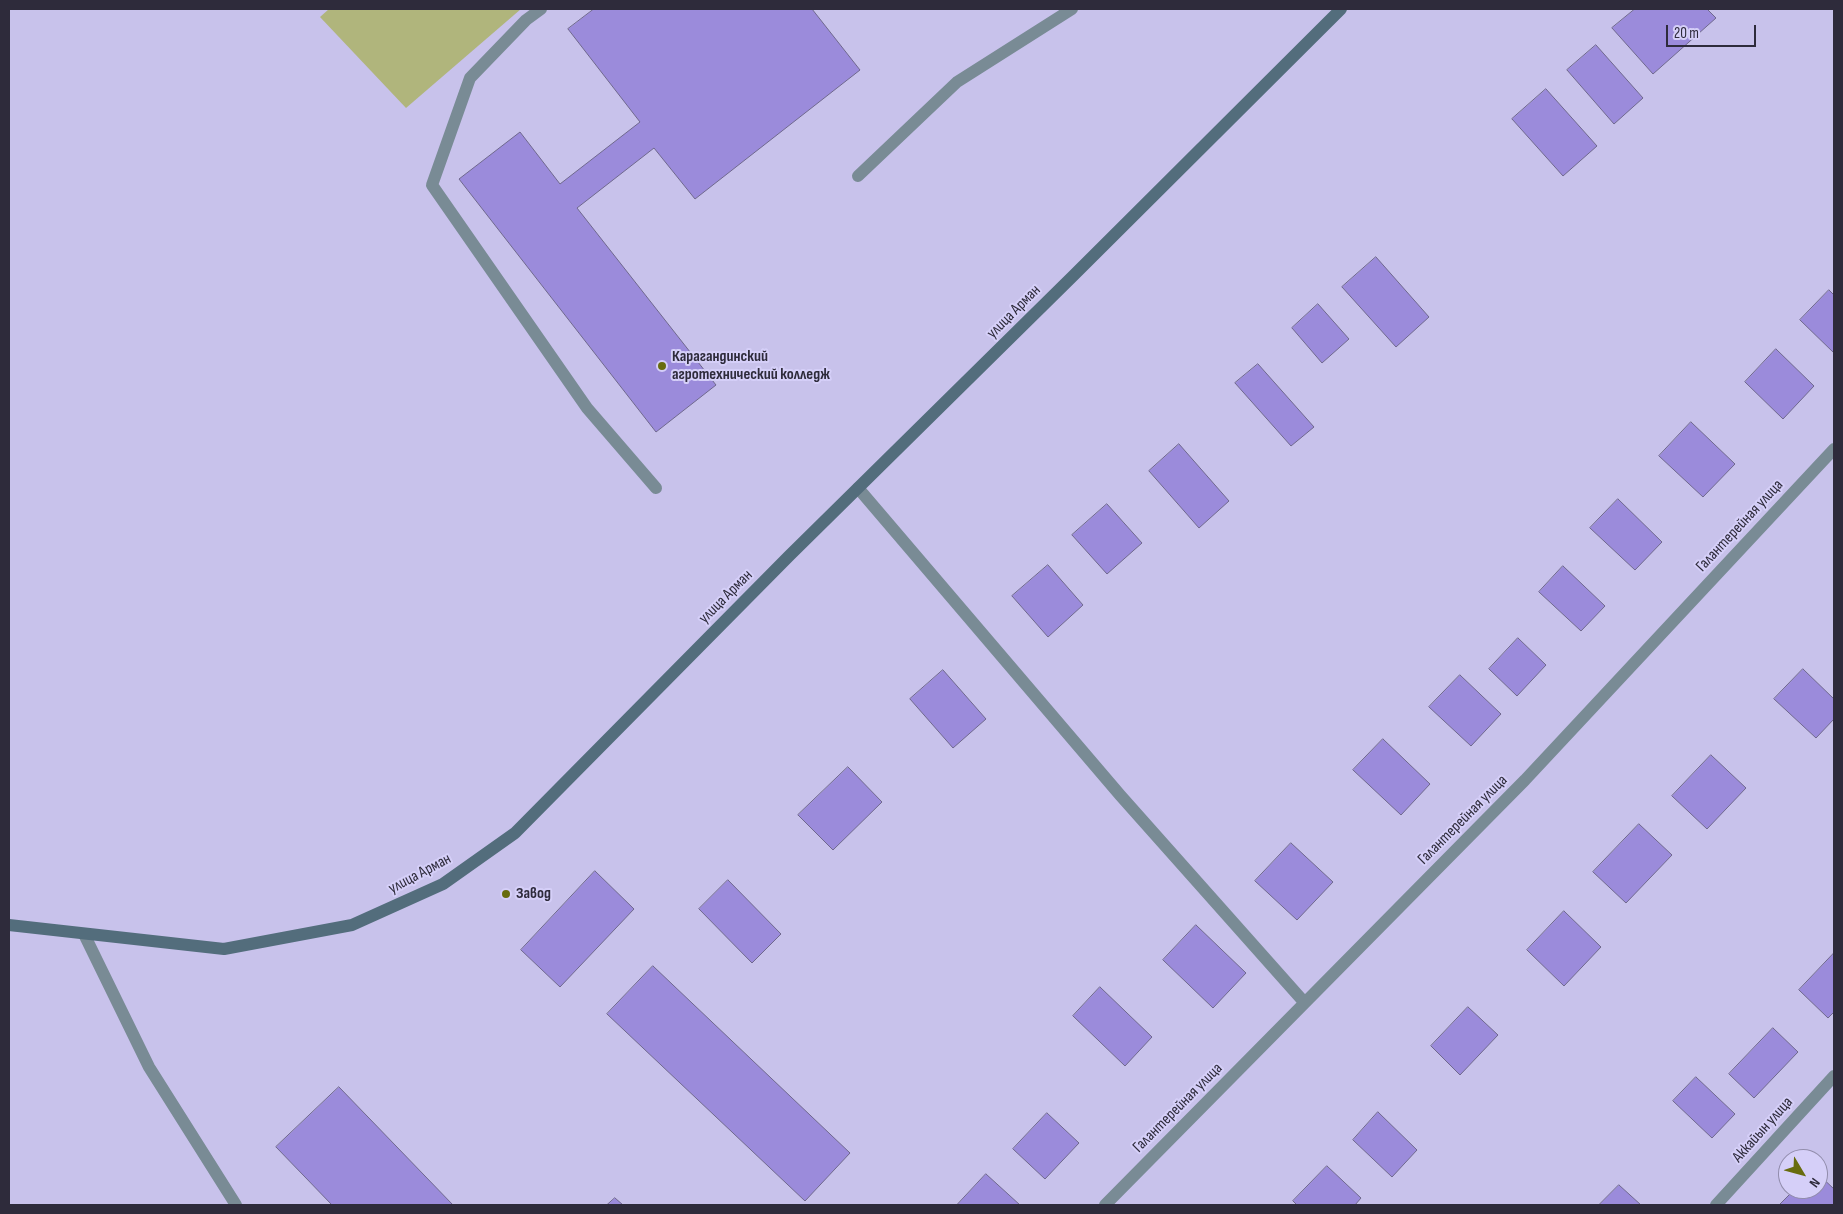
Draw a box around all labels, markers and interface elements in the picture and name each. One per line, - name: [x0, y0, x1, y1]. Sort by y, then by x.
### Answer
- scale bar: [1668, 15, 1758, 47]
- text: 20 m: [1674, 24, 1699, 43]
- street label: улица Арман: [983, 281, 1045, 343]
- place label: Карагандинский агротехнический колледж: [672, 347, 830, 385]
- marker: Карагандинский агротехнический колледж: [656, 360, 668, 372]
- street label: Галантерейная улица: [1692, 476, 1788, 576]
- street label: улица Арман: [695, 566, 757, 628]
- street label: Галантерейная улица: [1414, 771, 1512, 869]
- street label: улица Арман: [385, 850, 455, 898]
- place label: Завод: [516, 884, 551, 904]
- marker: Завод: [500, 888, 512, 900]
- street label: Галантерейная улица: [1129, 1059, 1227, 1157]
- street label: Аккайын улица: [1729, 1093, 1797, 1167]
- north arrow: [1778, 1149, 1828, 1199]
- text: N: [1806, 1175, 1824, 1191]

